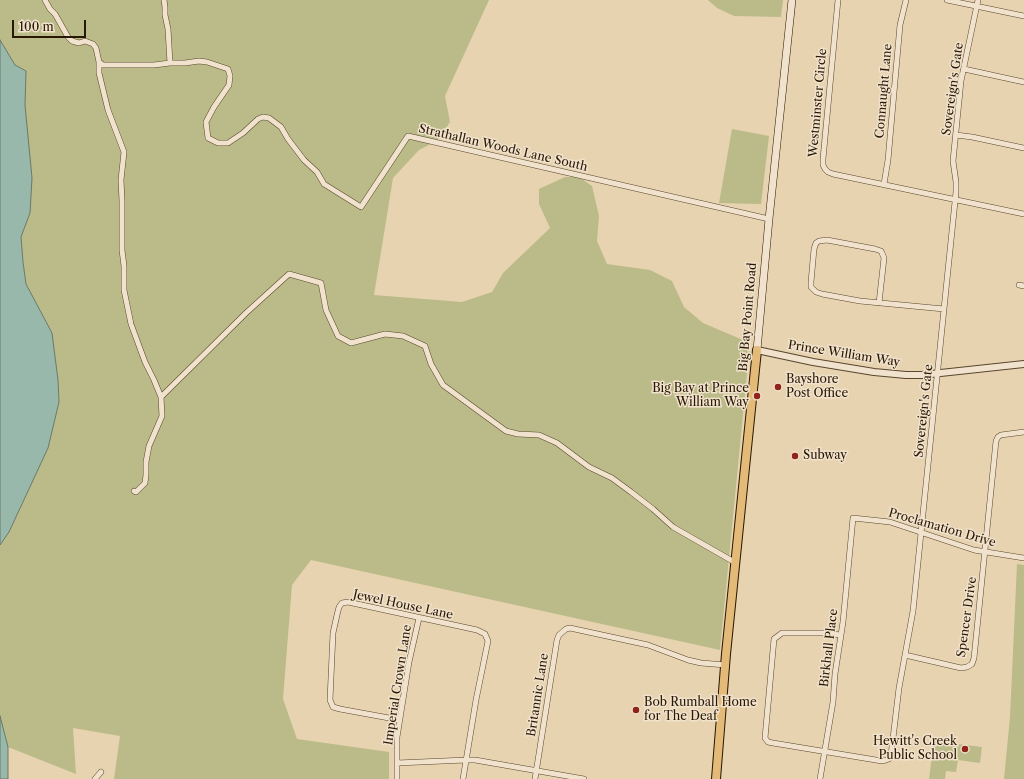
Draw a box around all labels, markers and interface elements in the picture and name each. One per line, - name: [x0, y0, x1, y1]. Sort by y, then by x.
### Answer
- scale bar: [14, 12, 88, 38]
- text: 100 m: [19, 19, 54, 34]
- street label: Sovereign's Gate: [939, 42, 967, 136]
- street label: Connaught Lane: [873, 43, 895, 139]
- street label: Westminster Circle: [806, 48, 830, 158]
- street label: Strathallan Woods Lane South: [417, 122, 589, 174]
- street label: Big Bay Point Road: [736, 262, 760, 372]
- street label: Prince William Way: [787, 338, 901, 370]
- street label: Sovereign's Gate: [912, 364, 936, 458]
- place label: Bayshore Post Office: [786, 373, 848, 401]
- place label: Big Bay at Prince William Way: [652, 382, 749, 410]
- marker: Bayshore Post Office: [773, 382, 783, 392]
- marker: Big Bay at Prince William Way: [752, 391, 762, 401]
- place label: Subway: [803, 449, 847, 463]
- marker: Subway: [790, 451, 800, 461]
- street label: Proclamation Drive: [887, 506, 997, 550]
- street label: Spencer Drive: [954, 576, 980, 658]
- street label: Jewel House Lane: [352, 587, 454, 623]
- street label: Birkhall Place: [817, 608, 841, 688]
- street label: Imperial Crown Lane: [381, 624, 415, 746]
- street label: Britannic Lane: [524, 652, 552, 738]
- place label: Bob Rumball Home for The Deaf: [644, 696, 757, 724]
- marker: Bob Rumball Home for The Deaf: [631, 705, 641, 715]
- place label: Hewitt's Creek Public School: [873, 735, 957, 763]
- marker: Hewitt's Creek Public School: [960, 744, 970, 754]

